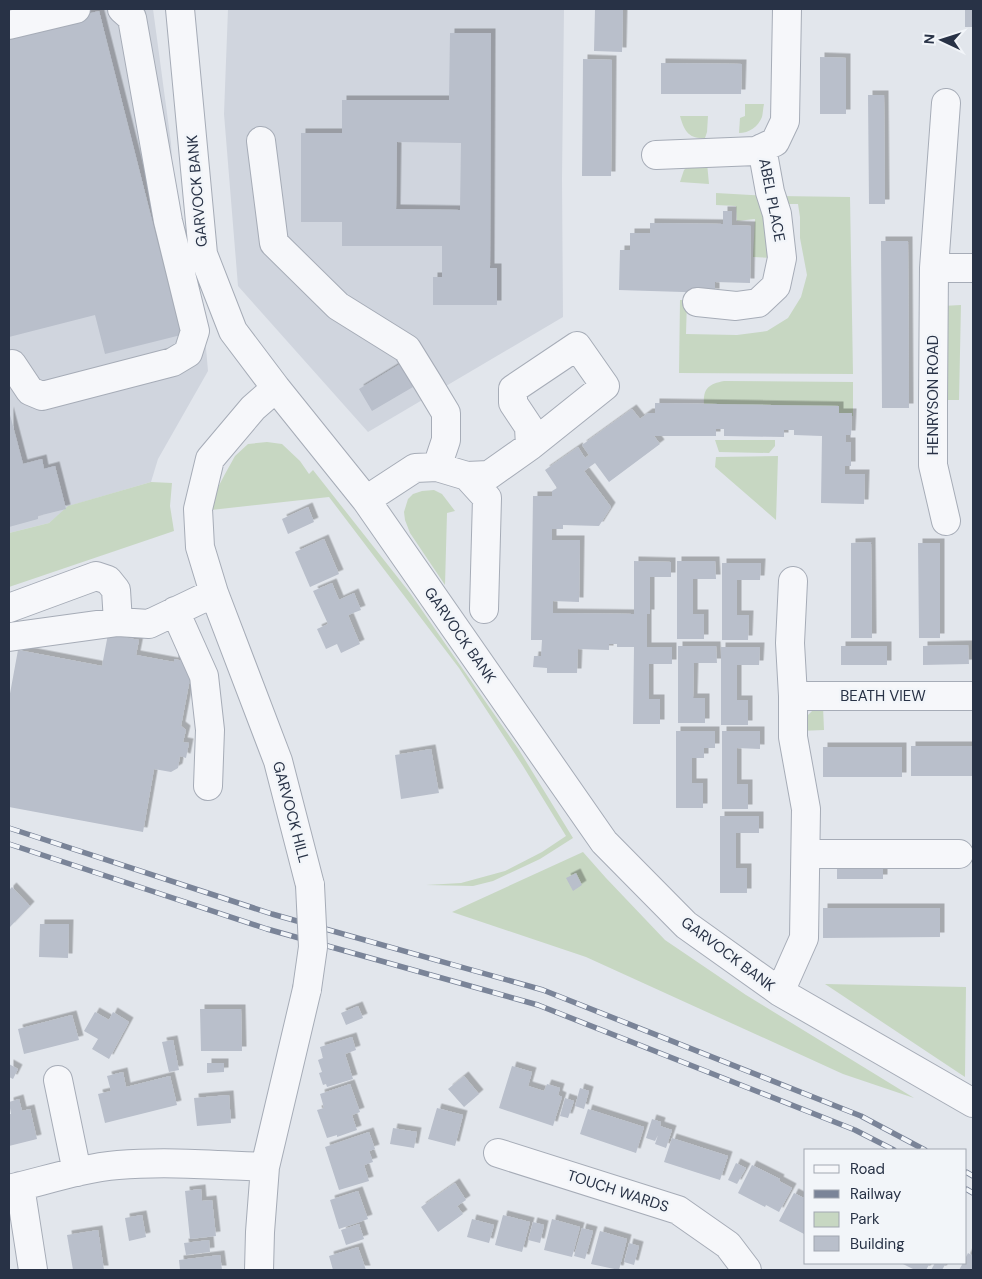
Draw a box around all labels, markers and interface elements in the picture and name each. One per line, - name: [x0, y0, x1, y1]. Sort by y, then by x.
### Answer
- north arrow: [917, 15, 967, 65]
- text: N: [920, 33, 938, 45]
- street label: GARVOCK BANK: [182, 134, 212, 248]
- street label: ABEL PLACE: [754, 157, 790, 243]
- street label: HENRYSON ROAD: [923, 335, 943, 455]
- street label: GARVOCK BANK: [420, 583, 501, 687]
- street label: BEATH VIEW: [840, 686, 926, 706]
- street label: GARVOCK HILL: [268, 759, 314, 865]
- street label: GARVOCK BANK: [677, 912, 779, 996]
- legend: [804, 1149, 967, 1264]
- text: Road: [850, 1159, 885, 1179]
- street label: TOUCH WARDS: [565, 1165, 672, 1217]
- text: Railway: [850, 1184, 902, 1204]
- text: Park: [850, 1209, 880, 1229]
- text: Building: [850, 1234, 905, 1254]

